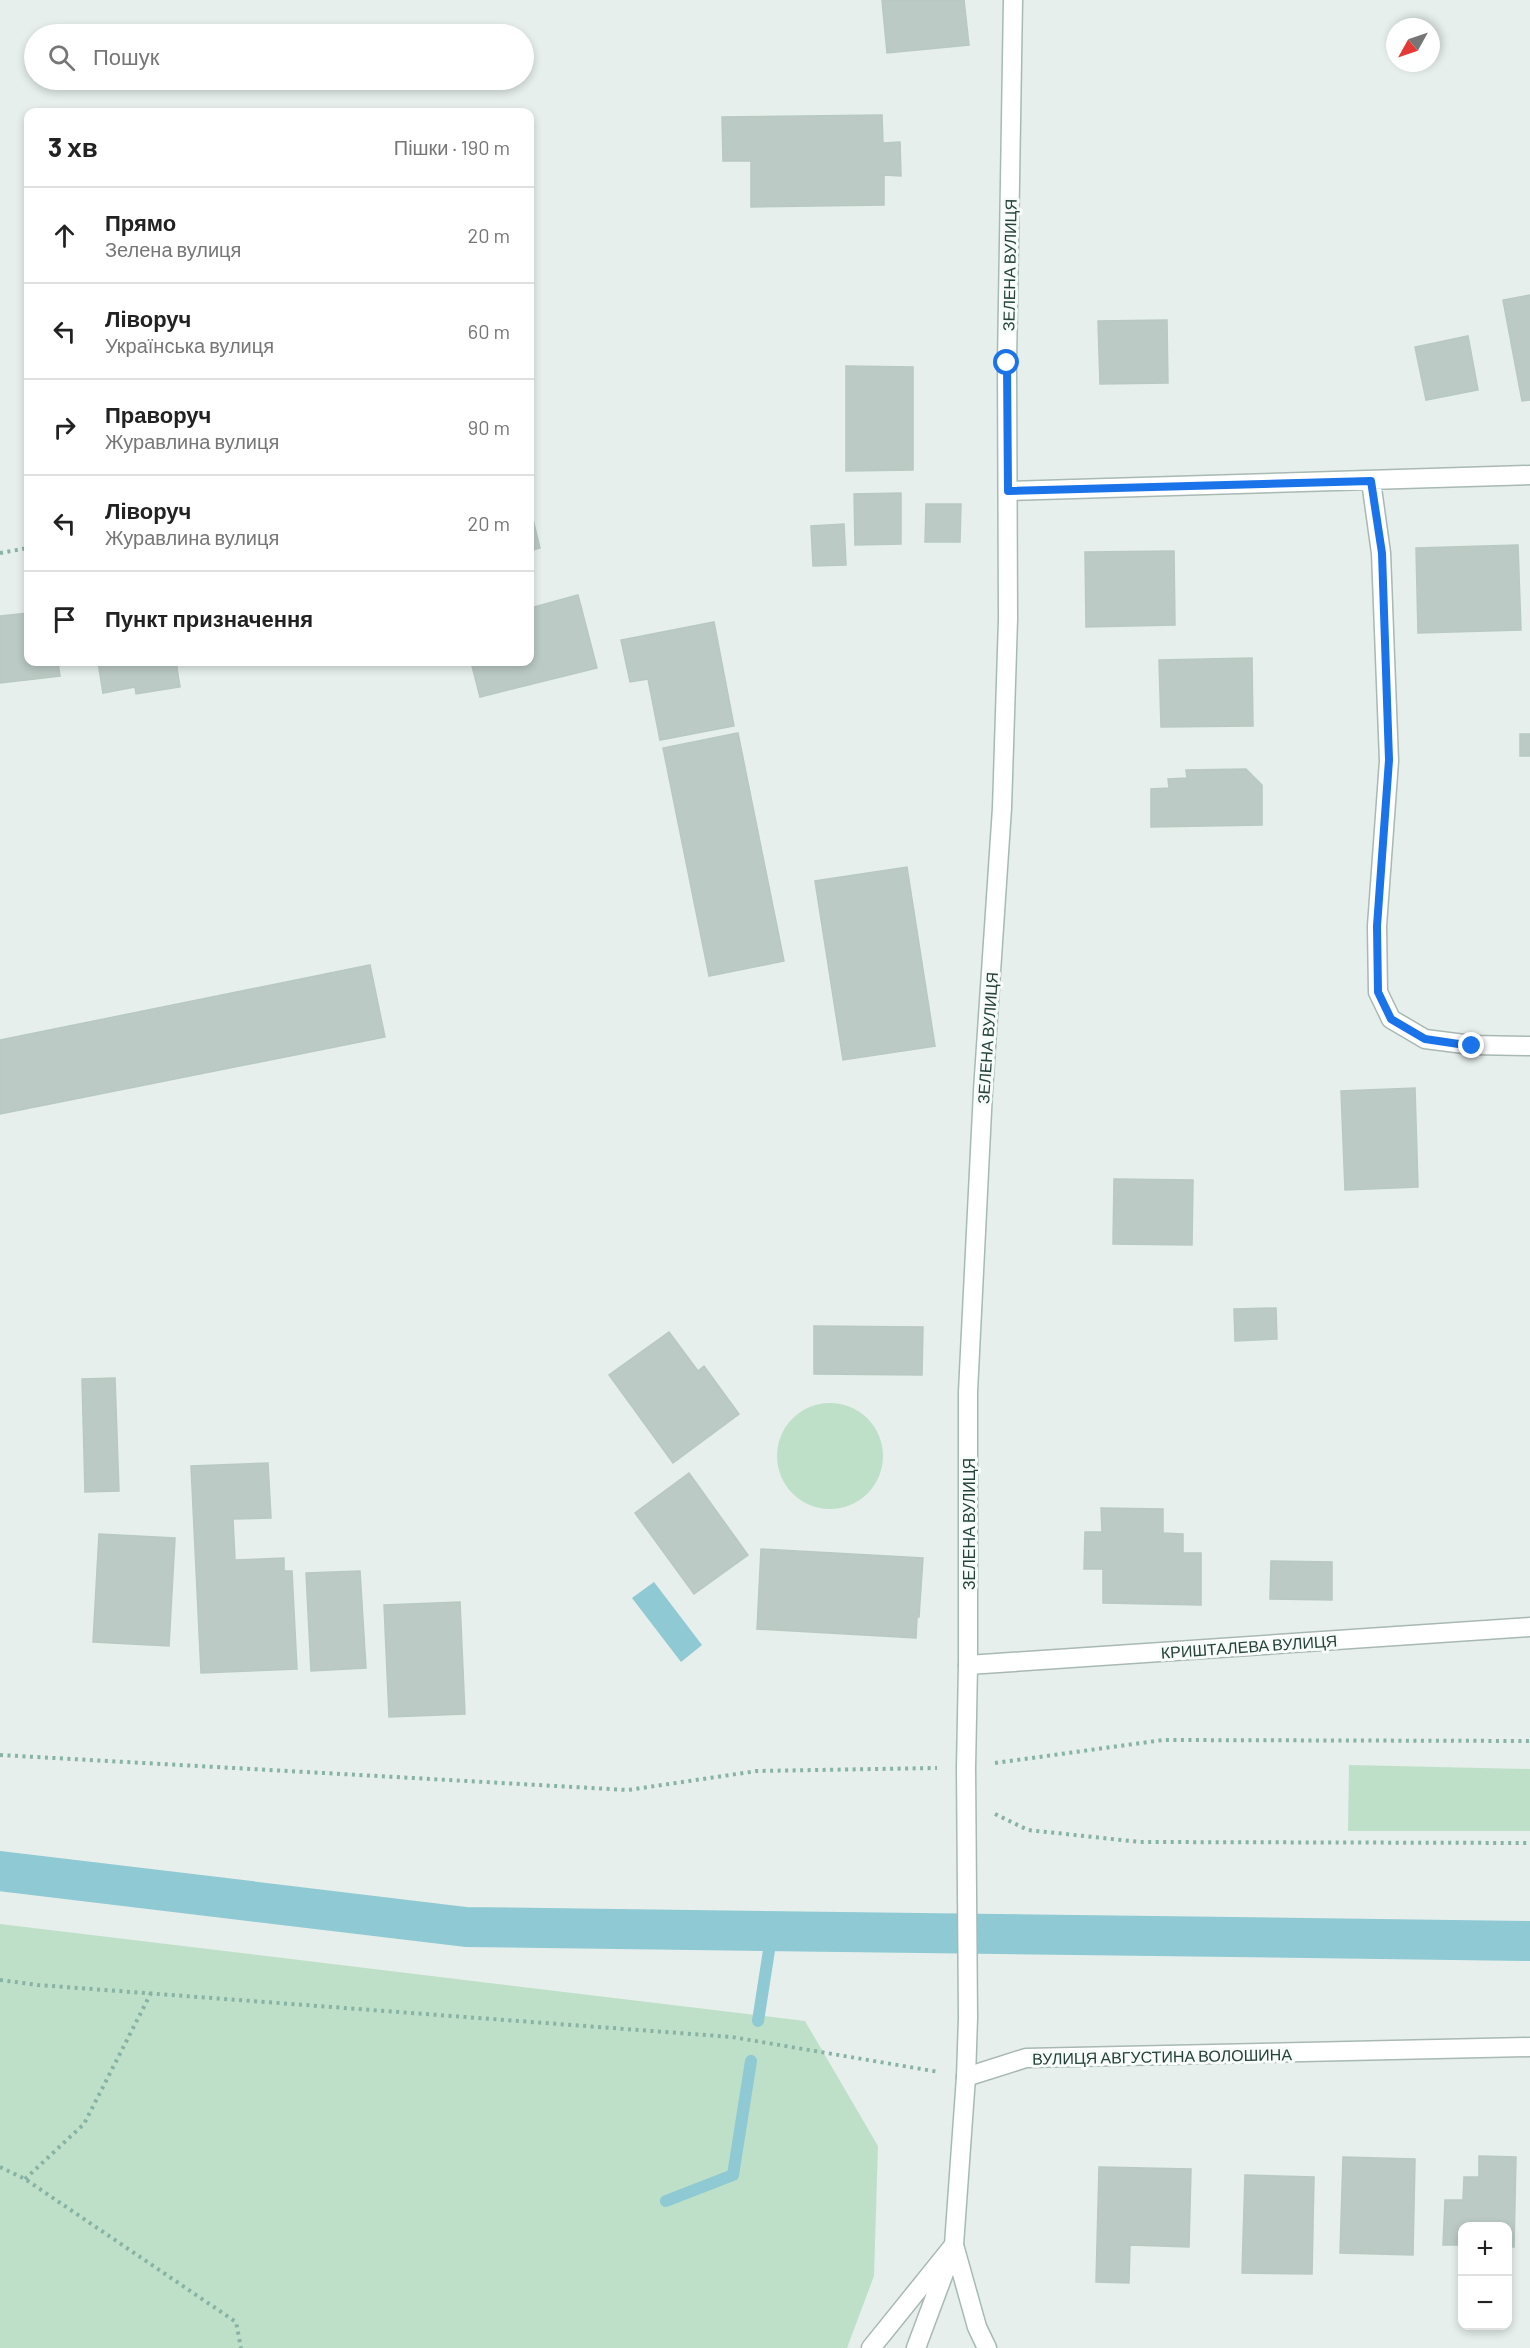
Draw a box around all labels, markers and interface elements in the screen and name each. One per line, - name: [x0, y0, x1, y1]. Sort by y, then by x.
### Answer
- north arrow: [1386, 18, 1440, 72]
- search box: [24, 24, 534, 90]
- icon: search: [45, 41, 78, 74]
- text: Пошук: [93, 43, 159, 69]
- text: 3 хв: [48, 131, 98, 162]
- text: Пішки · 190 m: [394, 135, 510, 159]
- street label: ЗЕЛЕНА ВУЛИЦЯ: [998, 199, 1020, 331]
- text: Прямо: [105, 209, 176, 235]
- icon: ahead: [48, 219, 81, 252]
- text: 20 m: [467, 223, 510, 247]
- text: Зелена вулиця: [105, 237, 241, 261]
- text: Ліворуч: [105, 305, 191, 331]
- icon: left: [48, 315, 81, 348]
- text: 60 m: [468, 319, 510, 343]
- text: Українська вулиця: [105, 333, 274, 357]
- route start: [993, 349, 1019, 375]
- text: Праворуч: [105, 401, 211, 427]
- icon: right: [48, 411, 81, 444]
- text: 90 m: [468, 415, 510, 439]
- text: Журавлина вулиця: [105, 429, 279, 453]
- text: Ліворуч: [105, 497, 191, 523]
- icon: left: [48, 507, 81, 540]
- text: 20 m: [467, 511, 510, 535]
- text: Журавлина вулиця: [105, 525, 279, 549]
- icon: arrive: [48, 603, 81, 636]
- text: Пункт призначення: [105, 605, 313, 631]
- street label: ЗЕЛЕНА ВУЛИЦЯ: [973, 971, 1001, 1105]
- route end: [1458, 1032, 1484, 1058]
- street label: ЗЕЛЕНА ВУЛИЦЯ: [959, 1458, 978, 1590]
- street label: КРИШТАЛЕВА ВУЛИЦЯ: [1160, 1630, 1338, 1662]
- street label: ВУЛИЦЯ АВГУСТИНА ВОЛОШИНА: [1032, 2044, 1292, 2068]
- map controls: [1458, 2222, 1512, 2330]
- button: +: [1458, 2222, 1512, 2276]
- button: −: [1458, 2276, 1512, 2330]

